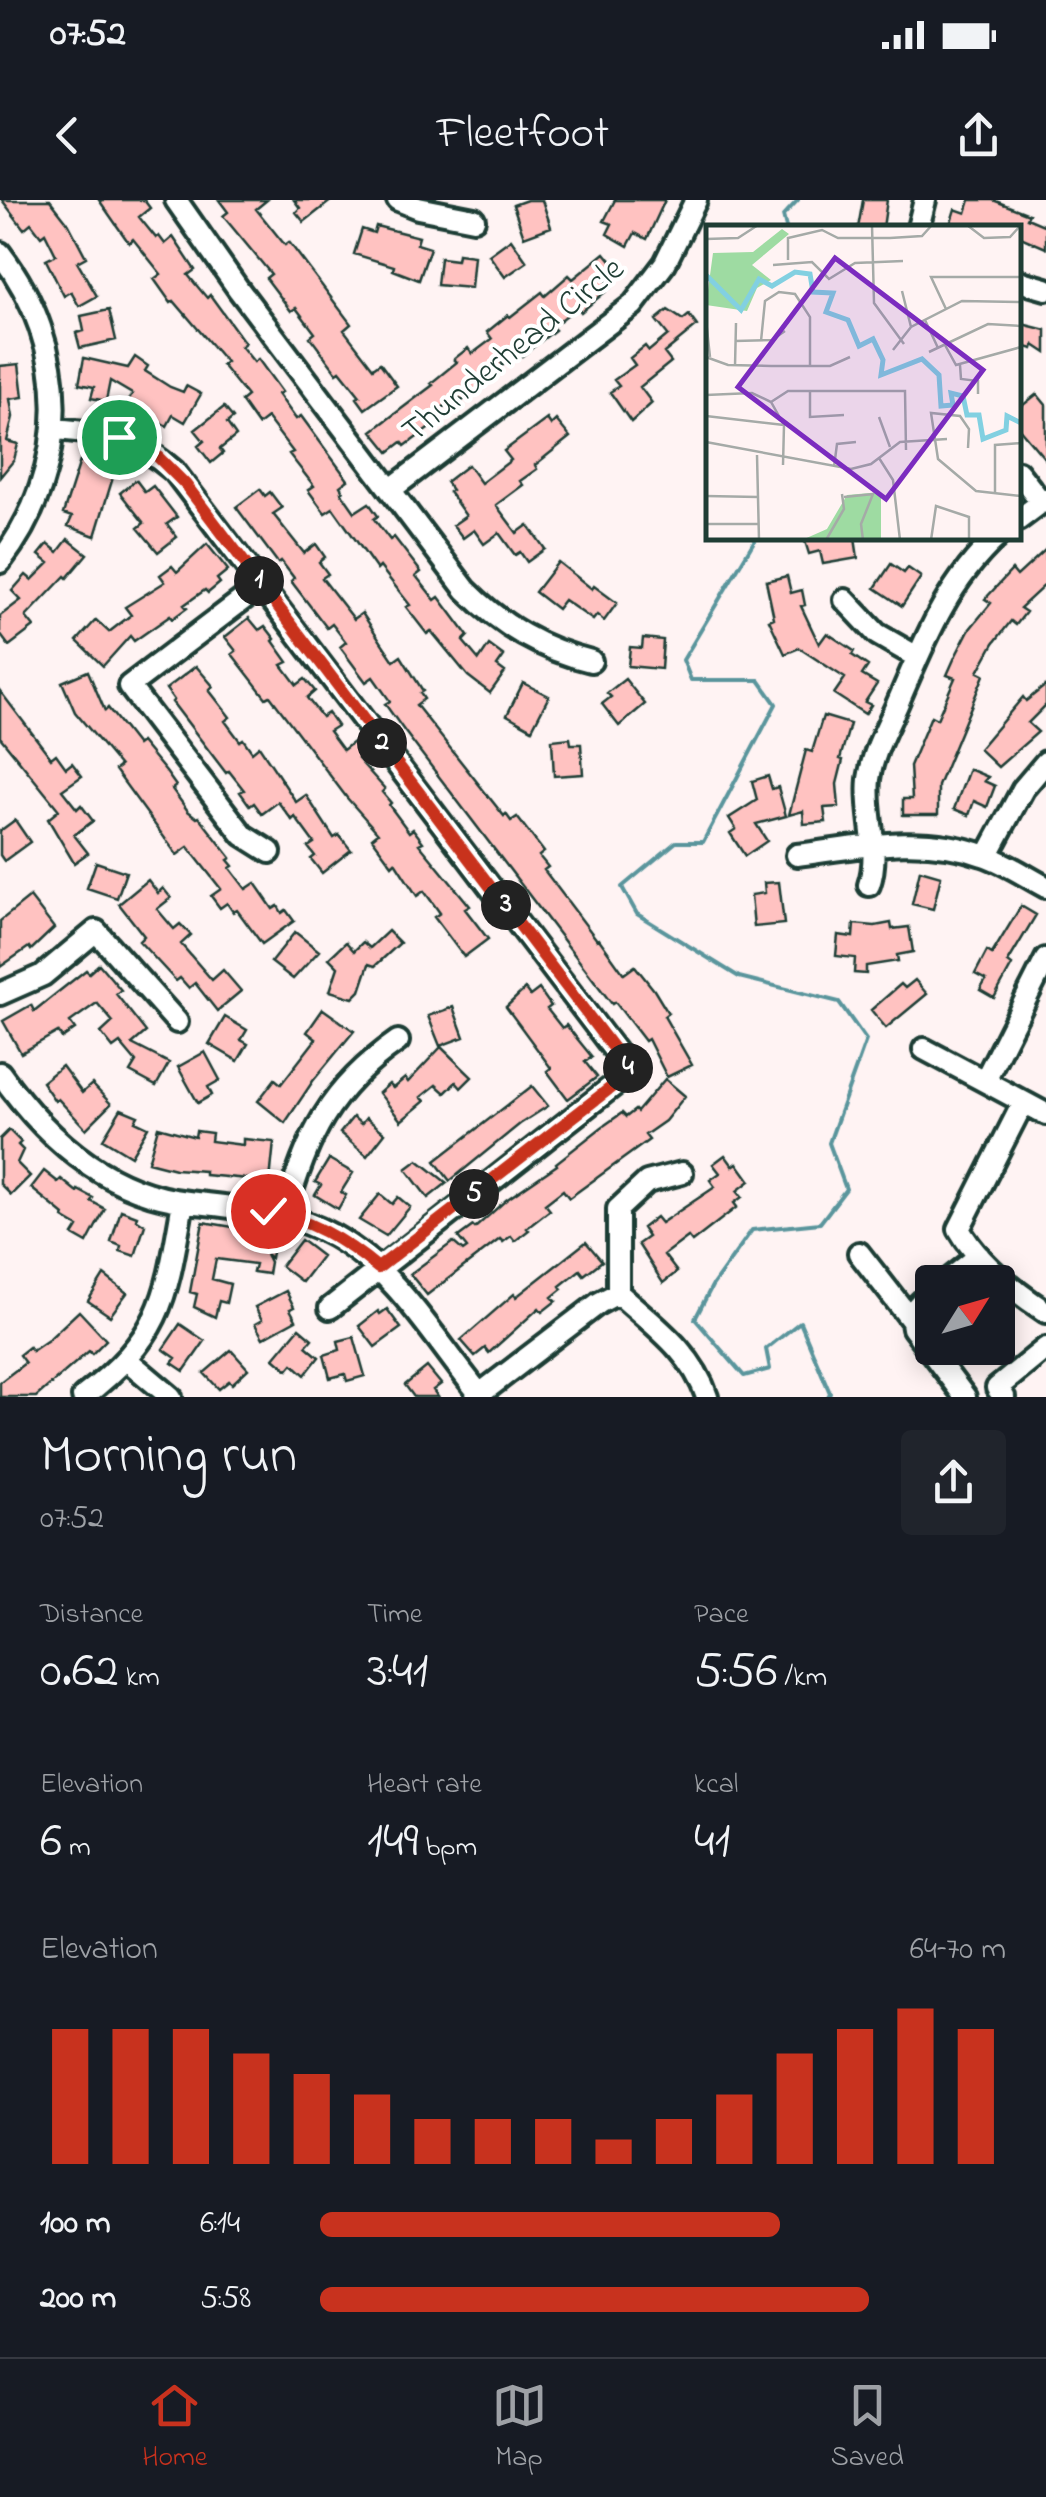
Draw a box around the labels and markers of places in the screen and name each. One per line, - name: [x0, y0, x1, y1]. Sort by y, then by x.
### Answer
- pin: [77, 395, 162, 480]
- pin: 1: [234, 556, 284, 606]
- pin: 2: [357, 718, 407, 768]
- pin: 3: [481, 880, 531, 930]
- pin: 4: [603, 1043, 653, 1093]
- pin: [226, 1169, 311, 1254]
- pin: 5: [449, 1169, 499, 1219]

